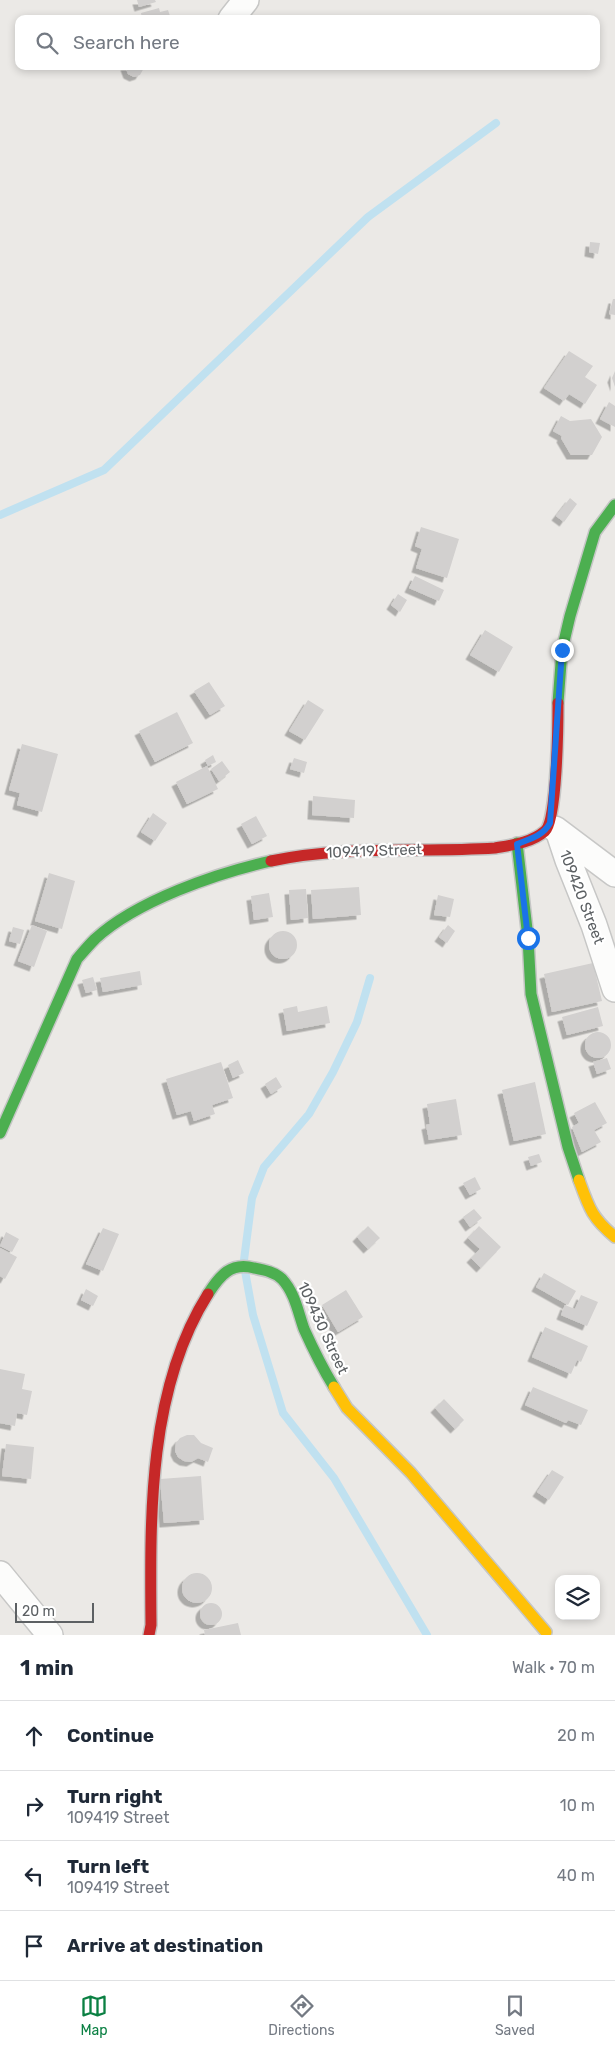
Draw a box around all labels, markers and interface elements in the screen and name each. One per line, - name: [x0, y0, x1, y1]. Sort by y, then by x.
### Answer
- search box: [15, 15, 600, 70]
- icon: search: [33, 29, 61, 57]
- text: Search here: [73, 31, 180, 54]
- route end: [551, 639, 574, 662]
- street label: 109419 Street: [326, 840, 422, 862]
- street label: 109420 Street: [556, 847, 608, 947]
- route start: [517, 927, 540, 950]
- street label: 109430 Street: [294, 1279, 352, 1377]
- map controls: [555, 1575, 600, 1620]
- button: layers: [555, 1575, 600, 1620]
- scale bar: [15, 1600, 94, 1623]
- text: 20 m: [22, 1603, 55, 1620]
- text: 1 min: [20, 1655, 74, 1680]
- text: Walk · 70 m: [512, 1658, 595, 1677]
- icon: ahead: [20, 1722, 48, 1750]
- text: Continue: [67, 1724, 154, 1747]
- text: 20 m: [557, 1726, 595, 1745]
- text: Turn right: [67, 1785, 162, 1808]
- icon: right: [20, 1792, 48, 1820]
- text: 10 m: [560, 1796, 595, 1815]
- text: 109419 Street: [67, 1808, 169, 1827]
- text: Turn left: [67, 1855, 149, 1878]
- icon: left: [20, 1862, 48, 1890]
- text: 40 m: [557, 1866, 595, 1885]
- text: 109419 Street: [67, 1878, 169, 1897]
- icon: arrive: [20, 1932, 48, 1960]
- text: Arrive at destination: [67, 1934, 263, 1957]
- tab: Map: [80, 1992, 108, 2039]
- tab: Directions: [268, 1992, 335, 2039]
- tab: Saved: [495, 1992, 535, 2039]

